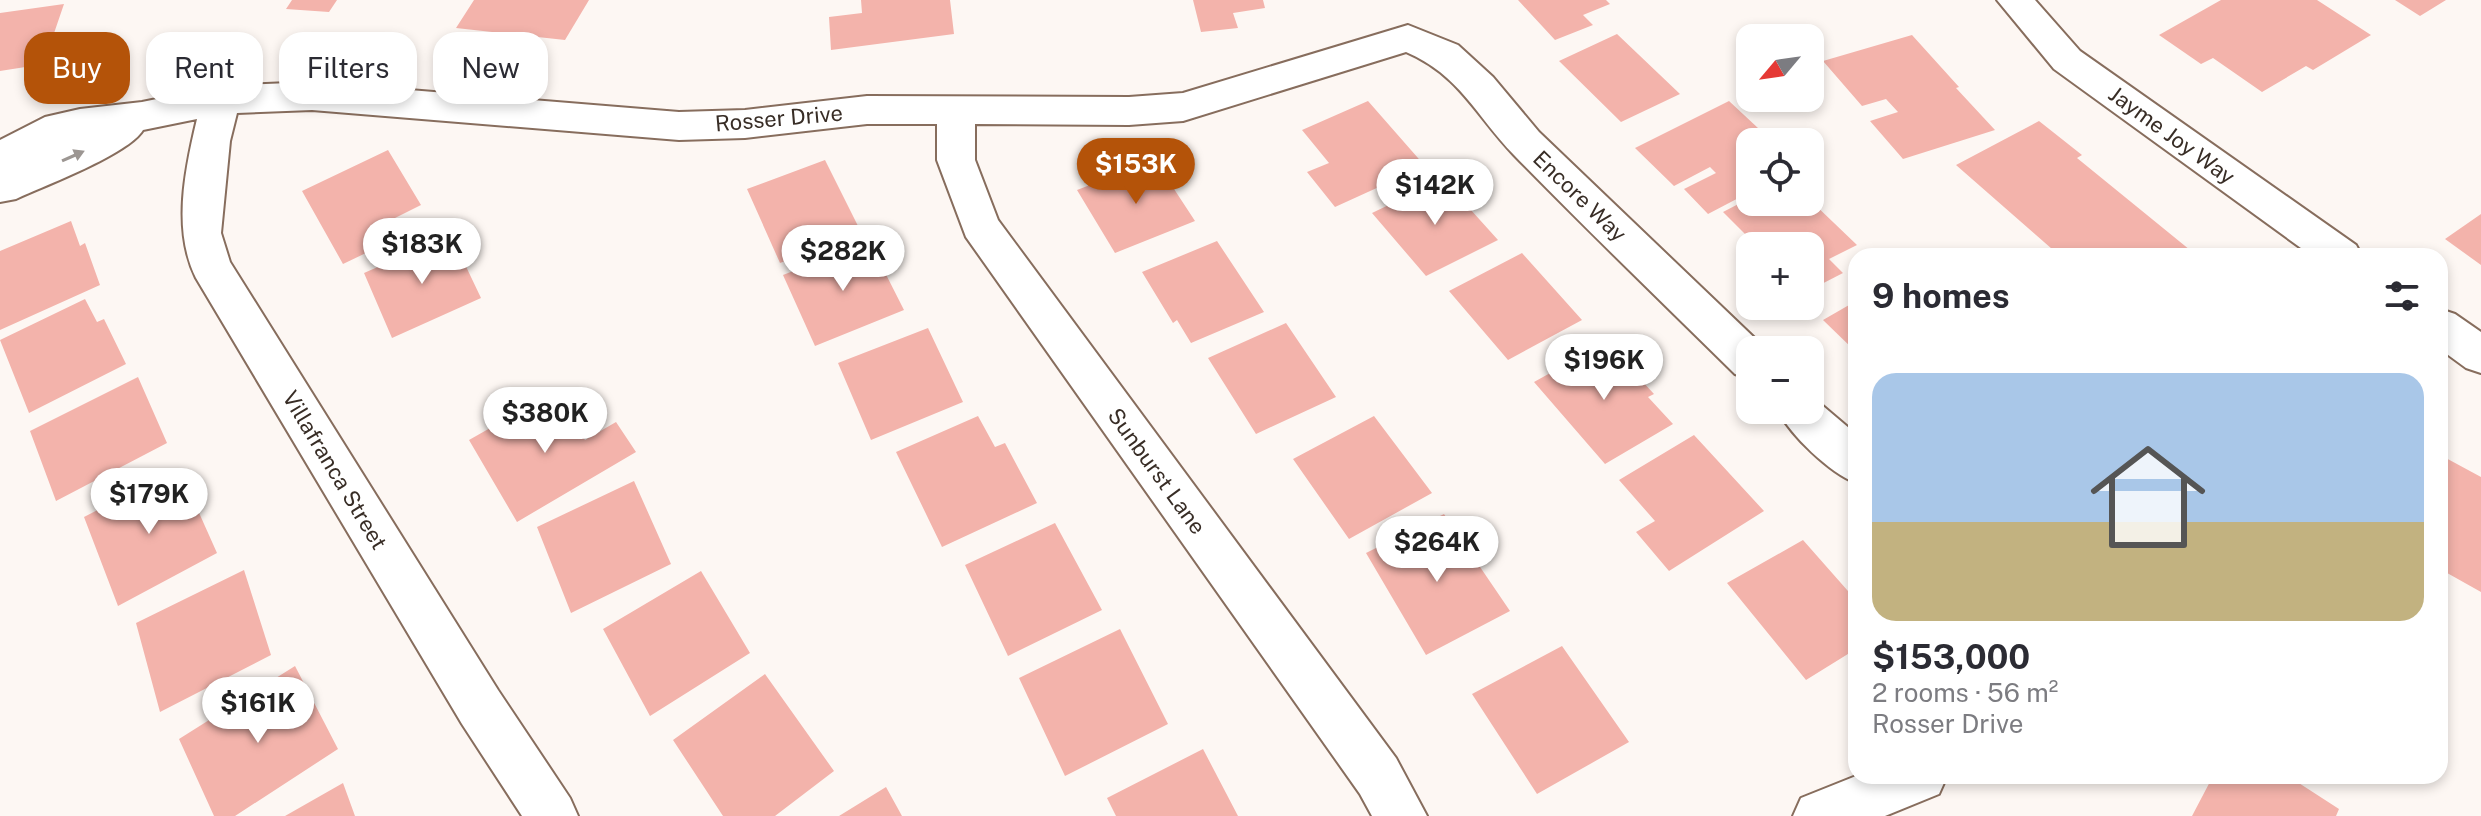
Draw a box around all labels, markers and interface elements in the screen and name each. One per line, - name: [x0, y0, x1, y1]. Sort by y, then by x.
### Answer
- north arrow: [1736, 24, 1824, 112]
- map controls: [1736, 24, 1824, 424]
- chip: Buy: [24, 32, 130, 104]
- chip: Rent: [146, 32, 263, 104]
- chip: Filters: [279, 32, 417, 104]
- chip: New: [433, 32, 548, 104]
- street label: Jayme Joy Way: [2104, 80, 2240, 190]
- street label: Rosser Drive: [714, 99, 844, 137]
- button: locate: [1736, 128, 1824, 216]
- pin: $153K: [1080, 138, 1192, 206]
- street label: Encore Way: [1528, 145, 1632, 247]
- text: $153K: [1095, 148, 1177, 179]
- one-way arrow: [61, 150, 85, 163]
- pin: $142K: [1379, 159, 1491, 227]
- text: $142K: [1394, 169, 1476, 200]
- pin: $183K: [366, 218, 478, 286]
- pin: $282K: [787, 225, 899, 293]
- text: $183K: [381, 228, 463, 259]
- button: +: [1736, 232, 1824, 320]
- text: $282K: [800, 235, 886, 266]
- icon: filters: [2380, 274, 2424, 318]
- text: 9 homes: [1872, 276, 2010, 316]
- pin: $196K: [1548, 334, 1660, 402]
- button: −: [1736, 336, 1824, 424]
- text: $196K: [1563, 344, 1645, 375]
- street label: Villafranca Street: [277, 386, 393, 554]
- pin: $380K: [489, 387, 601, 455]
- text: $380K: [501, 397, 589, 428]
- street label: Sunburst Lane: [1103, 403, 1211, 539]
- icon: home: [2076, 425, 2220, 569]
- pin: $179K: [93, 468, 205, 536]
- text: $179K: [109, 478, 189, 509]
- pin: $264K: [1381, 516, 1493, 584]
- text: $264K: [1394, 526, 1481, 557]
- text: $153,000: [1872, 637, 2030, 677]
- pin: $161K: [202, 677, 314, 745]
- text: 2 rooms · 56 m²: [1872, 677, 2058, 708]
- text: $161K: [220, 687, 296, 718]
- text: Rosser Drive: [1872, 708, 2023, 739]

